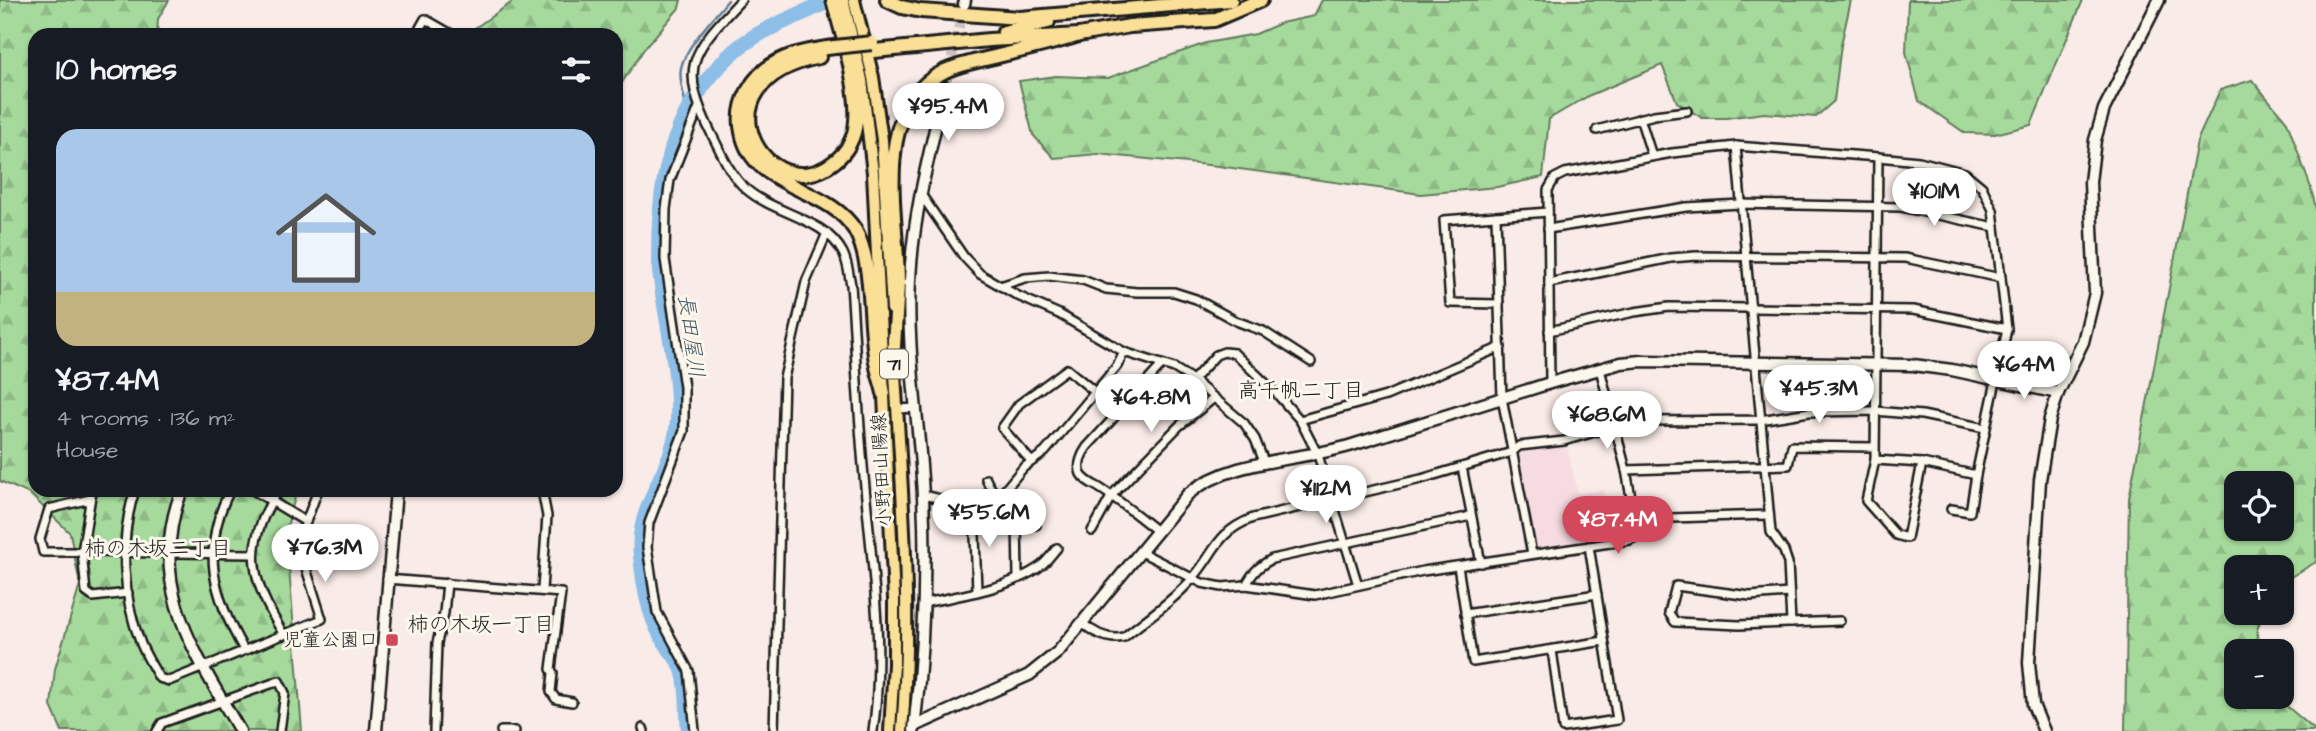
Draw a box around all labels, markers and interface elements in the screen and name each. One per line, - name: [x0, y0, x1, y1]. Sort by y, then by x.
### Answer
- text: 10 homes: [56, 49, 177, 91]
- icon: filters: [557, 51, 595, 89]
- pin: ¥95.4M: [891, 83, 1005, 143]
- text: ¥95.4M: [908, 90, 988, 122]
- pin: ¥101M: [1885, 168, 1983, 228]
- icon: home: [263, 175, 389, 301]
- text: ¥101M: [1908, 175, 1960, 207]
- water label: 長田屋川: [671, 292, 711, 380]
- pin: ¥64M: [1983, 342, 2065, 401]
- text: ¥64M: [1993, 348, 2055, 380]
- road number: 71: [880, 350, 908, 378]
- text: ¥87.4M: [56, 360, 159, 402]
- pin: ¥45.3M: [1762, 366, 1876, 425]
- text: ¥45.3M: [1780, 372, 1858, 404]
- pin: ¥64.8M: [1094, 374, 1208, 434]
- district label: 高千帆二丁目: [1238, 376, 1364, 405]
- text: ¥64.8M: [1111, 381, 1191, 413]
- pin: ¥68.6M: [1550, 392, 1664, 451]
- text: ¥68.6M: [1568, 398, 1646, 430]
- text: 4 rooms · 136 m²: [56, 402, 235, 434]
- street label: 小野田山陽線: [866, 412, 898, 528]
- text: House: [56, 434, 119, 466]
- pin: ¥112M: [1277, 466, 1375, 525]
- map controls: [2224, 471, 2294, 709]
- button: locate: [2224, 471, 2294, 541]
- text: ¥112M: [1301, 472, 1351, 504]
- pin: ¥55.6M: [932, 490, 1046, 549]
- text: ¥55.6M: [948, 496, 1030, 528]
- pin: ¥87.4M: [1561, 496, 1675, 556]
- text: ¥87.4M: [1578, 503, 1658, 535]
- pin: ¥76.3M: [268, 524, 382, 584]
- text: ¥76.3M: [288, 531, 362, 563]
- district label: 柿の木坂二丁目: [85, 534, 232, 563]
- button: +: [2224, 555, 2294, 625]
- district label: 柿の木坂一丁目: [408, 610, 555, 639]
- place label: 児童公園口: [283, 627, 378, 654]
- marker: 児童公園口: [384, 632, 400, 648]
- button: −: [2224, 639, 2294, 709]

